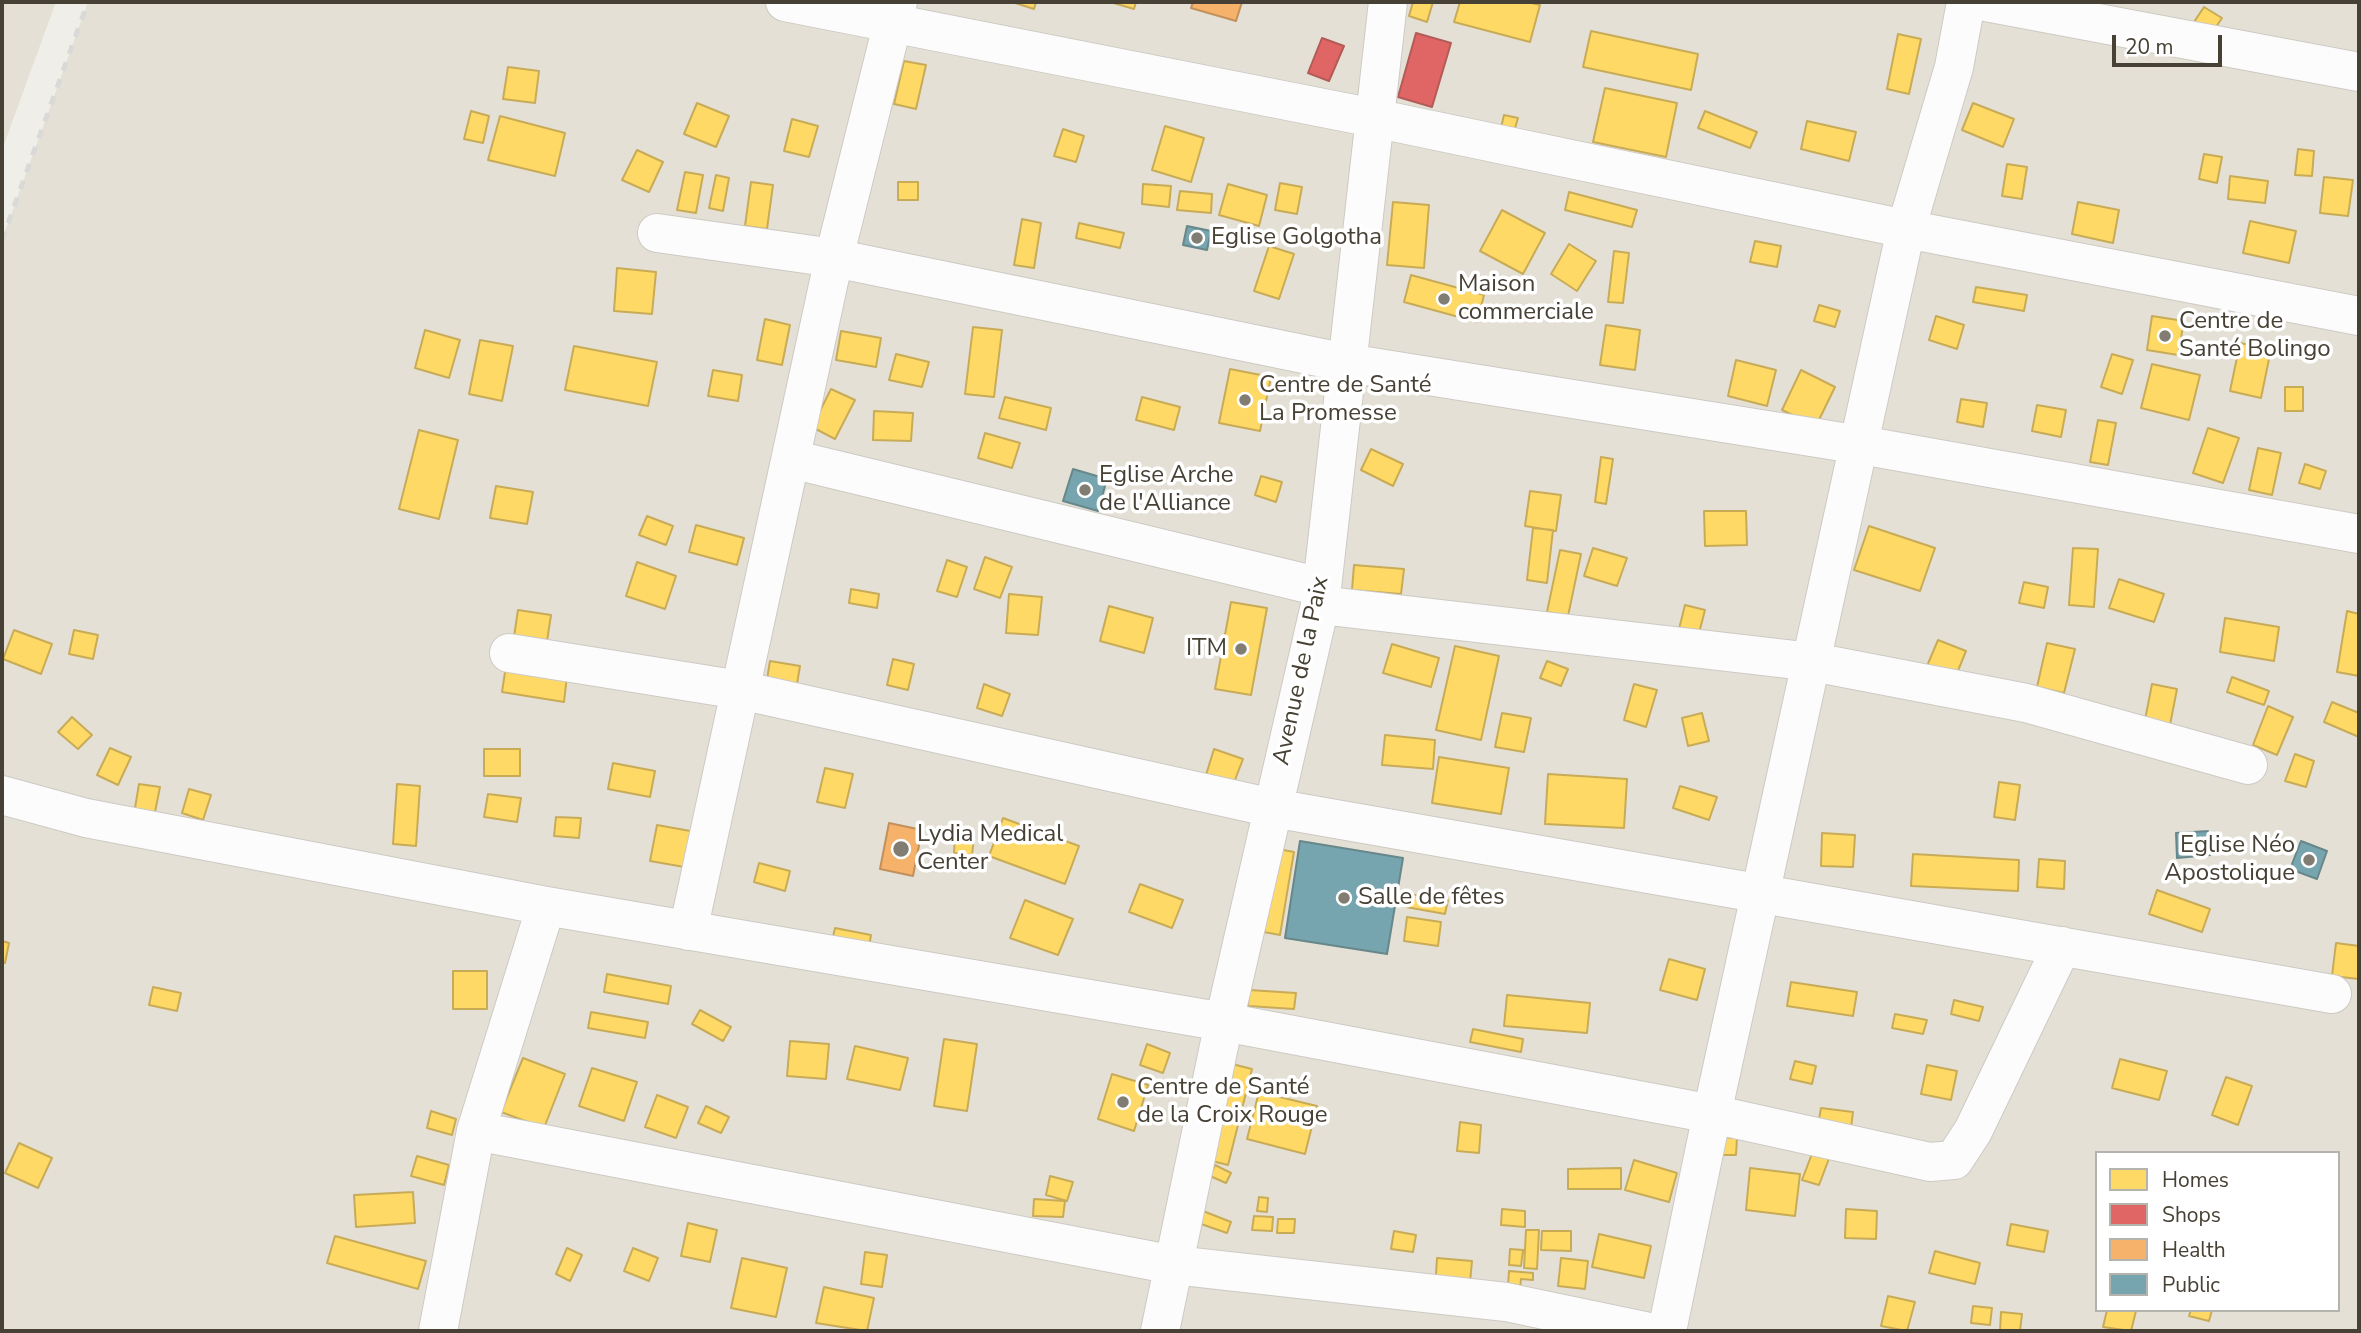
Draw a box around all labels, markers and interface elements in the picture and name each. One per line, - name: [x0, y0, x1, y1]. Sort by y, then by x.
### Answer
- scale bar: [2116, 21, 2226, 65]
- text: 20 m: [2125, 33, 2174, 61]
- place label: Eglise Golgotha: [1211, 224, 1382, 252]
- marker: Eglise Golgotha: [1189, 230, 1205, 246]
- place label: Maison commerciale: [1458, 271, 1594, 327]
- marker: Maison commerciale: [1436, 291, 1452, 307]
- place label: Centre de Santé Bolingo: [2179, 308, 2331, 364]
- marker: Centre de Santé Bolingo: [2157, 328, 2173, 344]
- place label: Centre de Santé La Promesse: [1259, 372, 1432, 428]
- marker: Centre de Santé La Promesse: [1237, 392, 1253, 408]
- place label: Eglise Arche de l'Alliance: [1099, 462, 1234, 518]
- marker: Eglise Arche de l'Alliance: [1077, 482, 1093, 498]
- street label: Avenue de la Paix: [1268, 574, 1336, 768]
- place label: ITM: [1186, 635, 1227, 663]
- marker: ITM: [1233, 641, 1249, 657]
- place label: Lydia Medical Center: [917, 821, 1063, 877]
- place label: Eglise Néo Apostolique: [2164, 832, 2295, 888]
- marker: Lydia Medical Center: [891, 839, 911, 859]
- marker: Eglise Néo Apostolique: [2301, 852, 2317, 868]
- place label: Salle de fêtes: [1358, 884, 1504, 912]
- marker: Salle de fêtes: [1336, 890, 1352, 906]
- place label: Centre de Santé de la Croix Rouge: [1137, 1074, 1328, 1130]
- marker: Centre de Santé de la Croix Rouge: [1115, 1094, 1131, 1110]
- legend: [2095, 1151, 2340, 1312]
- text: Homes: [2162, 1166, 2229, 1194]
- text: Shops: [2162, 1201, 2221, 1229]
- text: Health: [2162, 1236, 2226, 1264]
- text: Public: [2162, 1271, 2220, 1299]

